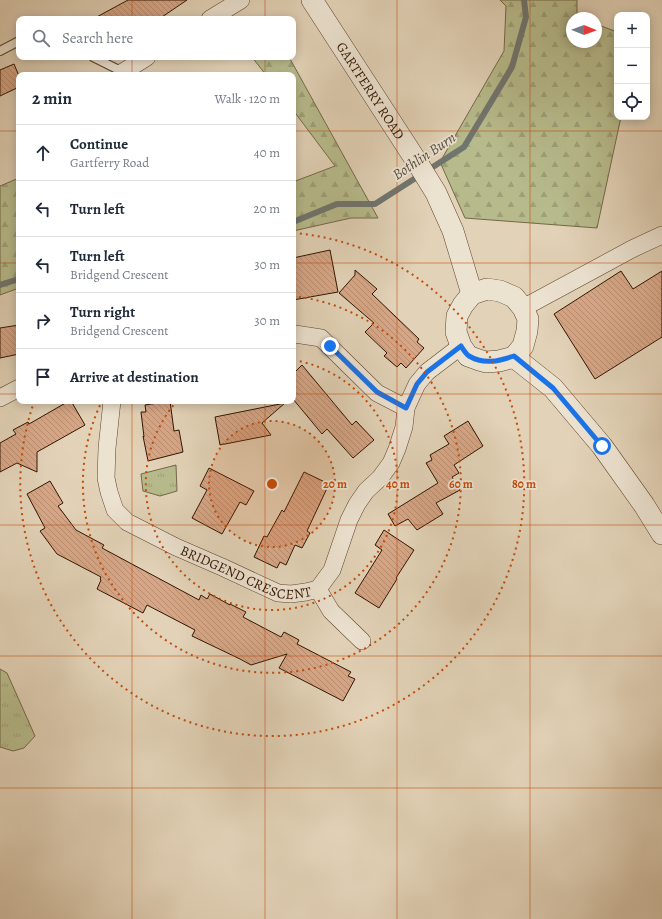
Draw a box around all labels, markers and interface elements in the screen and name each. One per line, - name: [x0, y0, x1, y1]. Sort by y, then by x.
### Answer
- north arrow: [566, 12, 602, 48]
- map controls: [614, 12, 650, 120]
- button: +: [614, 12, 650, 48]
- search box: [16, 16, 296, 60]
- icon: search: [30, 27, 52, 49]
- text: Search here: [62, 28, 133, 48]
- street label: GARTFERRY ROAD: [332, 38, 409, 143]
- button: −: [614, 48, 650, 84]
- button: locate: [614, 84, 650, 120]
- text: 2 min: [32, 87, 72, 110]
- text: Walk · 120 m: [215, 90, 280, 107]
- water label: Bothlin Burn: [388, 127, 460, 185]
- text: Continue: [70, 134, 128, 154]
- icon: ahead: [32, 142, 54, 164]
- text: 40 m: [254, 144, 280, 161]
- text: Gartferry Road: [70, 154, 149, 171]
- icon: left: [32, 198, 54, 220]
- text: Turn left: [70, 199, 125, 219]
- text: 20 m: [254, 200, 280, 217]
- text: Turn left: [70, 246, 125, 266]
- icon: left: [32, 254, 54, 276]
- text: 30 m: [254, 256, 280, 273]
- text: Bridgend Crescent: [70, 266, 169, 283]
- text: Turn right: [70, 302, 135, 322]
- icon: right: [32, 310, 54, 332]
- text: 30 m: [254, 312, 280, 329]
- text: Bridgend Crescent: [70, 322, 169, 339]
- route end: [321, 337, 339, 355]
- icon: arrive: [32, 366, 54, 388]
- text: Arrive at destination: [70, 367, 199, 387]
- route start: [593, 437, 611, 455]
- text: 20 m: [323, 476, 347, 492]
- text: 40 m: [386, 476, 410, 492]
- text: 60 m: [449, 476, 473, 492]
- text: 80 m: [512, 476, 536, 492]
- centre of rings: [265, 477, 279, 491]
- street label: BRIDGEND CRESCENT: [177, 541, 314, 604]

